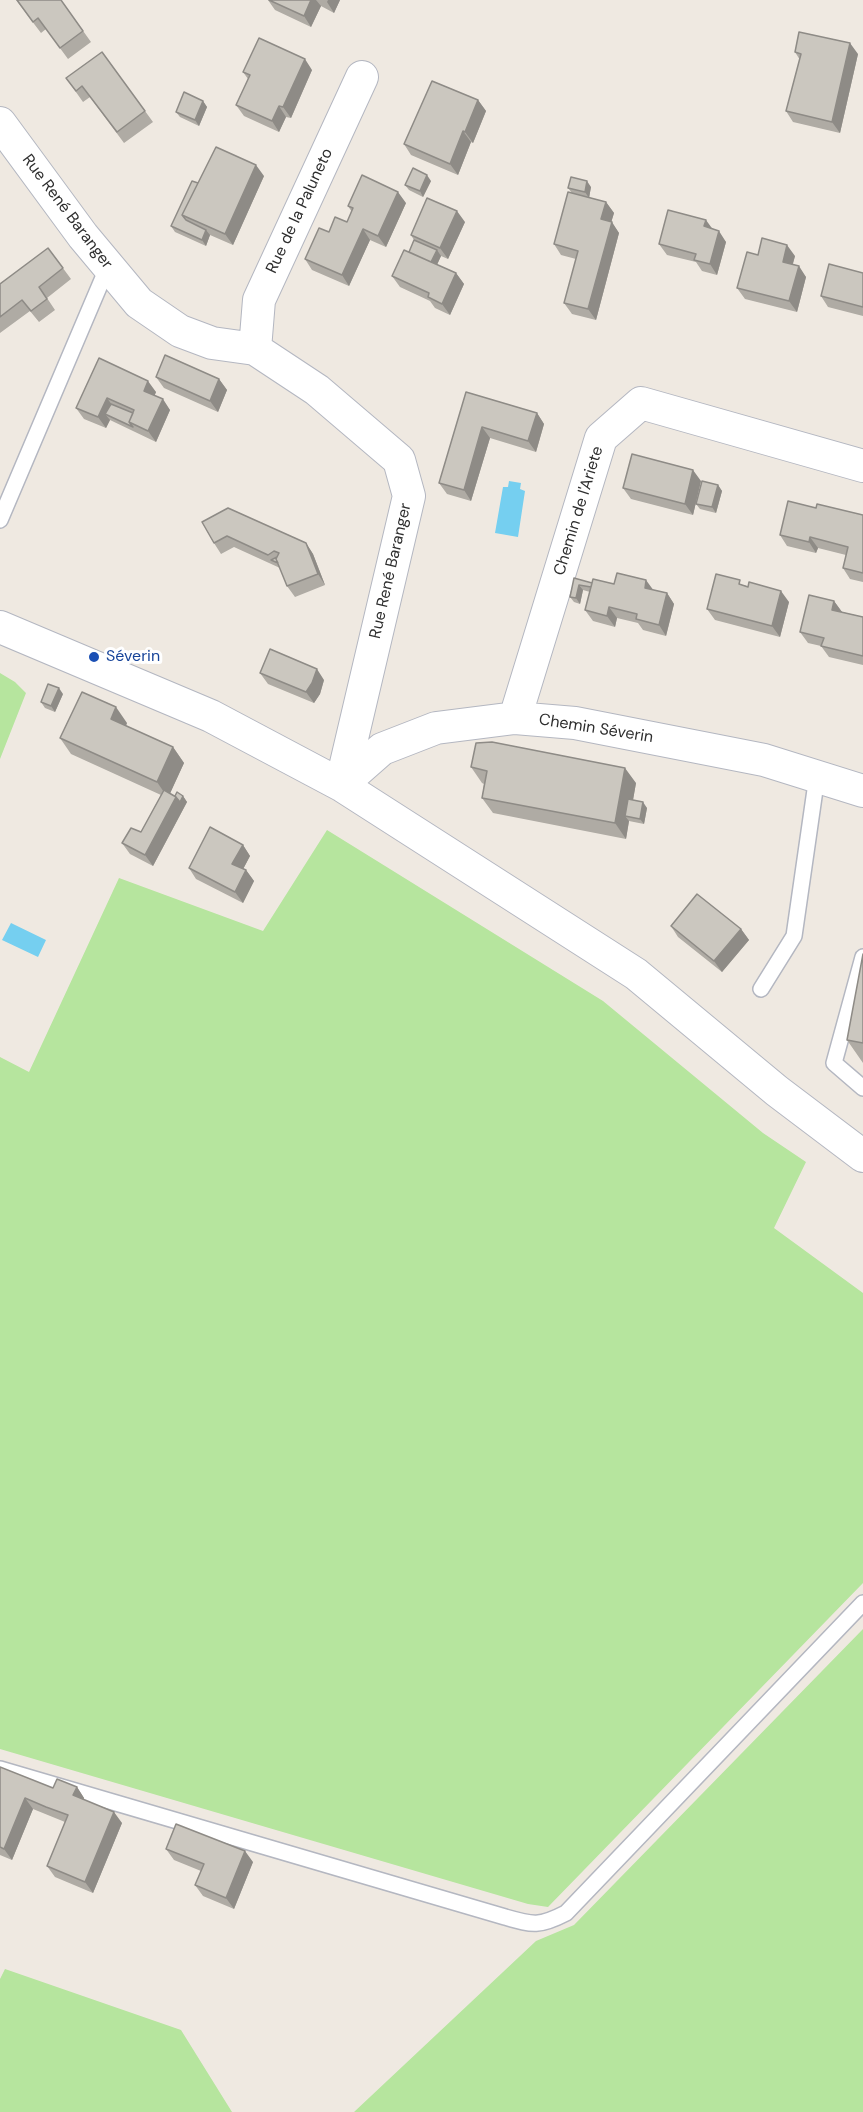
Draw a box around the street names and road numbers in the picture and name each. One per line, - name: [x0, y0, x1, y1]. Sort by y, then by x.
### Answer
- street label: Rue de la Paluneto: [263, 145, 337, 277]
- street label: Rue René Baranger: [18, 151, 116, 273]
- street label: Chemin de l'Ariete: [550, 444, 608, 578]
- street label: Rue René Baranger: [366, 501, 416, 641]
- street label: Chemin Séverin: [538, 710, 654, 748]

